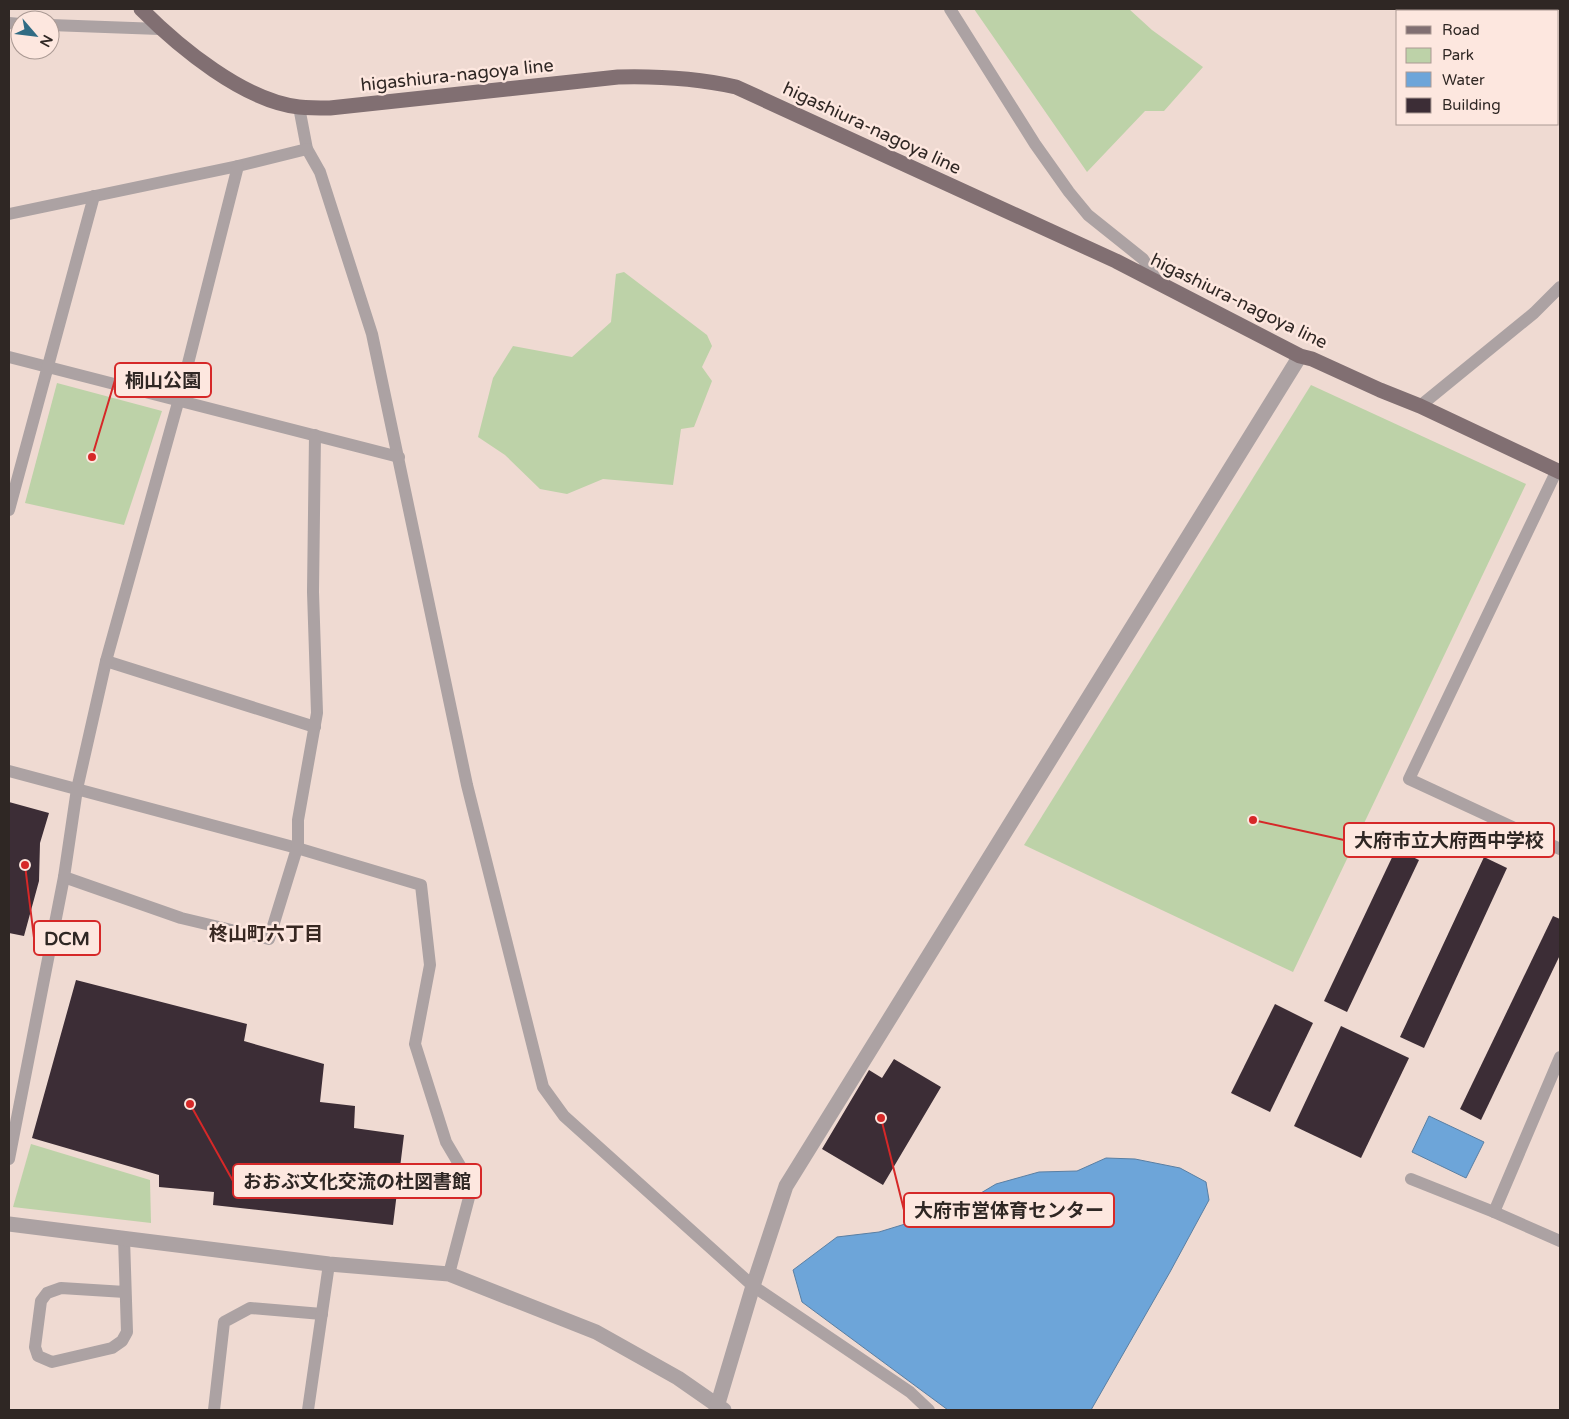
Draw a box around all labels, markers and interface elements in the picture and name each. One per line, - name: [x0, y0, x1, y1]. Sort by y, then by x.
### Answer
- north arrow: [10, 10, 60, 60]
- legend: [1396, 10, 1559, 125]
- text: Road: [1442, 21, 1480, 39]
- text: N: [36, 32, 56, 50]
- text: Park: [1442, 46, 1474, 64]
- street label: higashiura-nagoya line: [359, 54, 555, 96]
- text: Water: [1442, 71, 1485, 89]
- street label: higashiura-nagoya line: [779, 77, 965, 179]
- text: Building: [1442, 96, 1501, 114]
- street label: higashiura-nagoya line: [1147, 249, 1331, 353]
- callout: 桐山公園: [115, 363, 211, 397]
- text: 桐山公園: [125, 370, 201, 392]
- callout: 大府市立大府西中学校: [1344, 823, 1554, 857]
- text: 大府市立大府西中学校: [1354, 830, 1544, 852]
- callout: DCM: [34, 921, 100, 955]
- district label: 柊山町六丁目: [209, 923, 323, 945]
- text: DCM: [44, 928, 90, 950]
- callout: おおぶ文化交流の杜図書館: [233, 1164, 481, 1198]
- text: おおぶ文化交流の杜図書館: [243, 1171, 471, 1193]
- callout: 大府市営体育センター: [904, 1193, 1114, 1227]
- text: 大府市営体育センター: [914, 1200, 1104, 1222]

